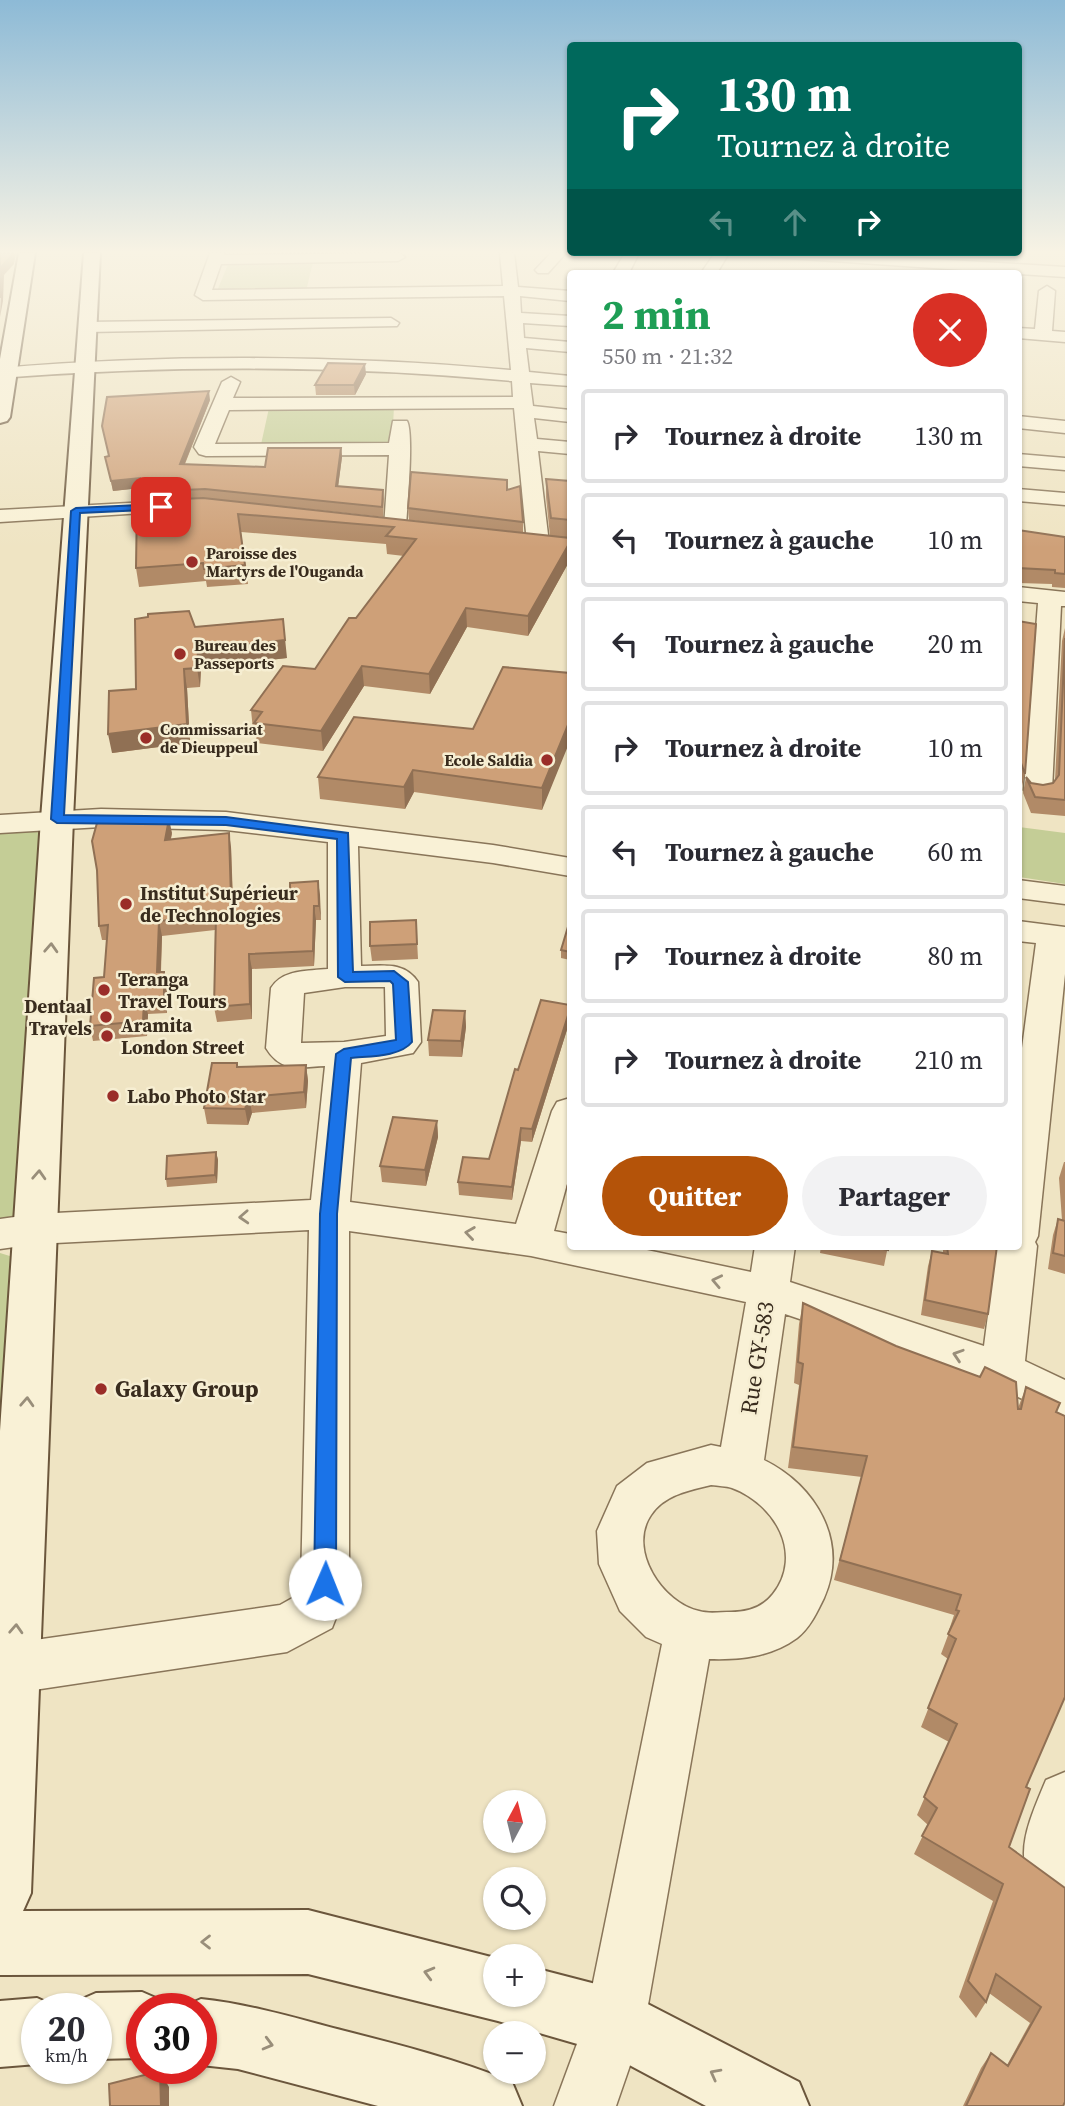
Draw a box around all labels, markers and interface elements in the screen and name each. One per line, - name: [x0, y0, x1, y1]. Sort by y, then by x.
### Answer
- text: 130 m: [717, 60, 852, 127]
- icon: right: [602, 70, 693, 161]
- text: Tournez à droite: [717, 124, 950, 168]
- icon: left: [703, 203, 741, 241]
- icon: ahead: [776, 203, 814, 241]
- icon: right: [849, 203, 887, 241]
- text: 2 min: [602, 285, 711, 343]
- button: close: [913, 293, 987, 367]
- text: 550 m · 21:32: [602, 340, 733, 372]
- icon: right: [606, 417, 644, 455]
- text: Tournez à droite: [665, 418, 861, 454]
- text: 130 m: [915, 418, 983, 454]
- pin: [131, 477, 191, 537]
- icon: arrive: [142, 488, 180, 526]
- icon: left: [606, 521, 644, 559]
- text: Tournez à gauche: [665, 522, 874, 558]
- text: 10 m: [928, 522, 983, 558]
- place label: Paroisse des Martyrs de l'Ouganda: [206, 542, 364, 582]
- marker: Paroisse des Martyrs de l'Ouganda: [184, 554, 200, 570]
- icon: left: [606, 625, 644, 663]
- text: Tournez à gauche: [665, 626, 874, 662]
- text: 20 m: [928, 626, 983, 662]
- place label: Bureau des Passeports: [194, 634, 276, 674]
- marker: Bureau des Passeports: [172, 646, 188, 662]
- place label: Commissariat de Dieuppeul: [160, 718, 263, 758]
- icon: right: [606, 729, 644, 767]
- marker: Commissariat de Dieuppeul: [138, 730, 154, 746]
- text: Tournez à droite: [665, 730, 861, 766]
- text: 10 m: [928, 730, 983, 766]
- place label: Ecole Saldia: [444, 749, 533, 771]
- marker: Ecole Saldia: [539, 752, 555, 768]
- icon: left: [606, 833, 644, 871]
- text: Tournez à gauche: [665, 834, 874, 870]
- text: 60 m: [928, 834, 983, 870]
- place label: Institut Supérieur de Technologies: [140, 880, 298, 928]
- marker: Institut Supérieur de Technologies: [118, 896, 134, 912]
- icon: right: [606, 937, 644, 975]
- text: Tournez à droite: [665, 938, 861, 974]
- text: 80 m: [928, 938, 983, 974]
- one-way arrow: [43, 942, 58, 953]
- place label: Teranga Travel Tours: [118, 966, 227, 1014]
- marker: Teranga Travel Tours: [96, 982, 112, 998]
- place label: Dentaal Travels: [24, 993, 92, 1041]
- marker: Dentaal Travels: [98, 1009, 114, 1025]
- place label: Aramita London Street: [121, 1012, 244, 1060]
- marker: Aramita London Street: [99, 1028, 115, 1044]
- icon: right: [606, 1041, 644, 1079]
- text: Tournez à droite: [665, 1042, 861, 1078]
- text: 210 m: [915, 1042, 983, 1078]
- place label: Labo Photo Star: [127, 1083, 266, 1109]
- marker: Labo Photo Star: [105, 1088, 121, 1104]
- button: Quitter: [602, 1156, 788, 1236]
- button: Partager: [802, 1156, 987, 1236]
- one-way arrow: [31, 1169, 46, 1180]
- one-way arrow: [238, 1209, 249, 1224]
- one-way arrow: [464, 1225, 476, 1240]
- one-way arrow: [711, 1274, 723, 1289]
- street label: Rue GY-583: [732, 1299, 782, 1417]
- one-way arrow: [952, 1349, 964, 1363]
- place label: Galaxy Group: [115, 1373, 259, 1405]
- marker: Galaxy Group: [93, 1381, 109, 1397]
- one-way arrow: [19, 1396, 34, 1407]
- position arrow: [288, 1547, 362, 1621]
- one-way arrow: [8, 1623, 23, 1634]
- north arrow: [483, 1790, 546, 1853]
- map controls: [483, 1790, 546, 2084]
- button: search: [483, 1867, 546, 1930]
- one-way arrow: [200, 1934, 211, 1950]
- button: +: [483, 1944, 546, 2007]
- one-way arrow: [423, 1967, 435, 1981]
- speed limit sign: 30: [126, 1993, 217, 2084]
- text: 20: [48, 2005, 85, 2053]
- button: −: [483, 2021, 546, 2084]
- one-way arrow: [262, 2036, 274, 2050]
- text: km/h: [45, 2043, 88, 2068]
- one-way arrow: [710, 2069, 722, 2083]

